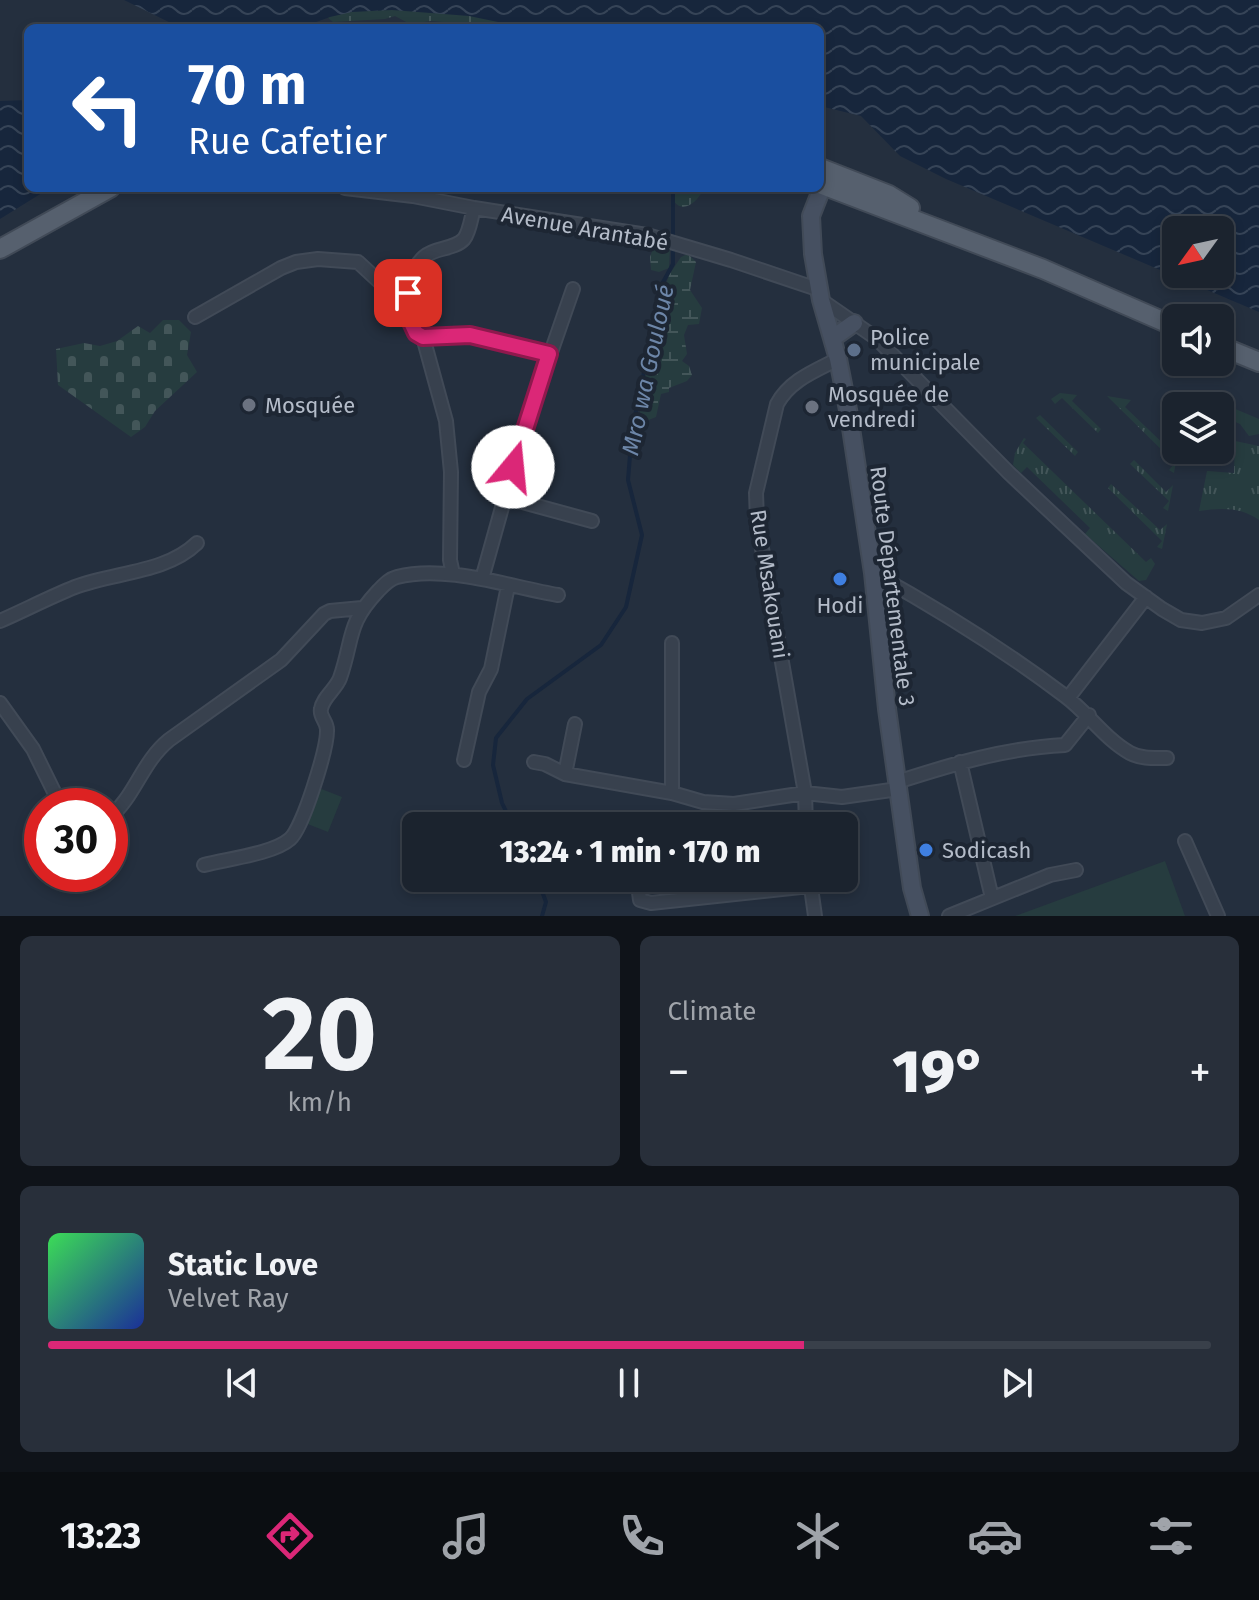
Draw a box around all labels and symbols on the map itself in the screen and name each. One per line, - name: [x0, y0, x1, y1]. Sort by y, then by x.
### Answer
- street label: Avenue Arantabé: [499, 201, 670, 256]
- north arrow: [1162, 216, 1234, 288]
- pin: [374, 259, 442, 327]
- water label: Mro wa Gouloué: [616, 282, 680, 458]
- place label: Police municipale: [870, 324, 980, 376]
- marker: Police municipale: [845, 341, 863, 359]
- place label: Mosquée de vendredi: [828, 381, 949, 433]
- place label: Mosquée: [265, 392, 355, 419]
- marker: Mosquée: [240, 396, 258, 414]
- marker: Mosquée de vendredi: [803, 398, 821, 416]
- position arrow: [471, 425, 555, 509]
- street label: Route Départementale 3: [864, 465, 921, 708]
- street label: Rue Msakouani: [744, 507, 795, 661]
- marker: Hodi: [831, 570, 849, 588]
- place label: Hodi: [816, 592, 864, 619]
- speed limit sign: 30: [24, 788, 128, 892]
- place label: Sodicash: [942, 837, 1031, 864]
- marker: Sodicash: [917, 841, 935, 859]

